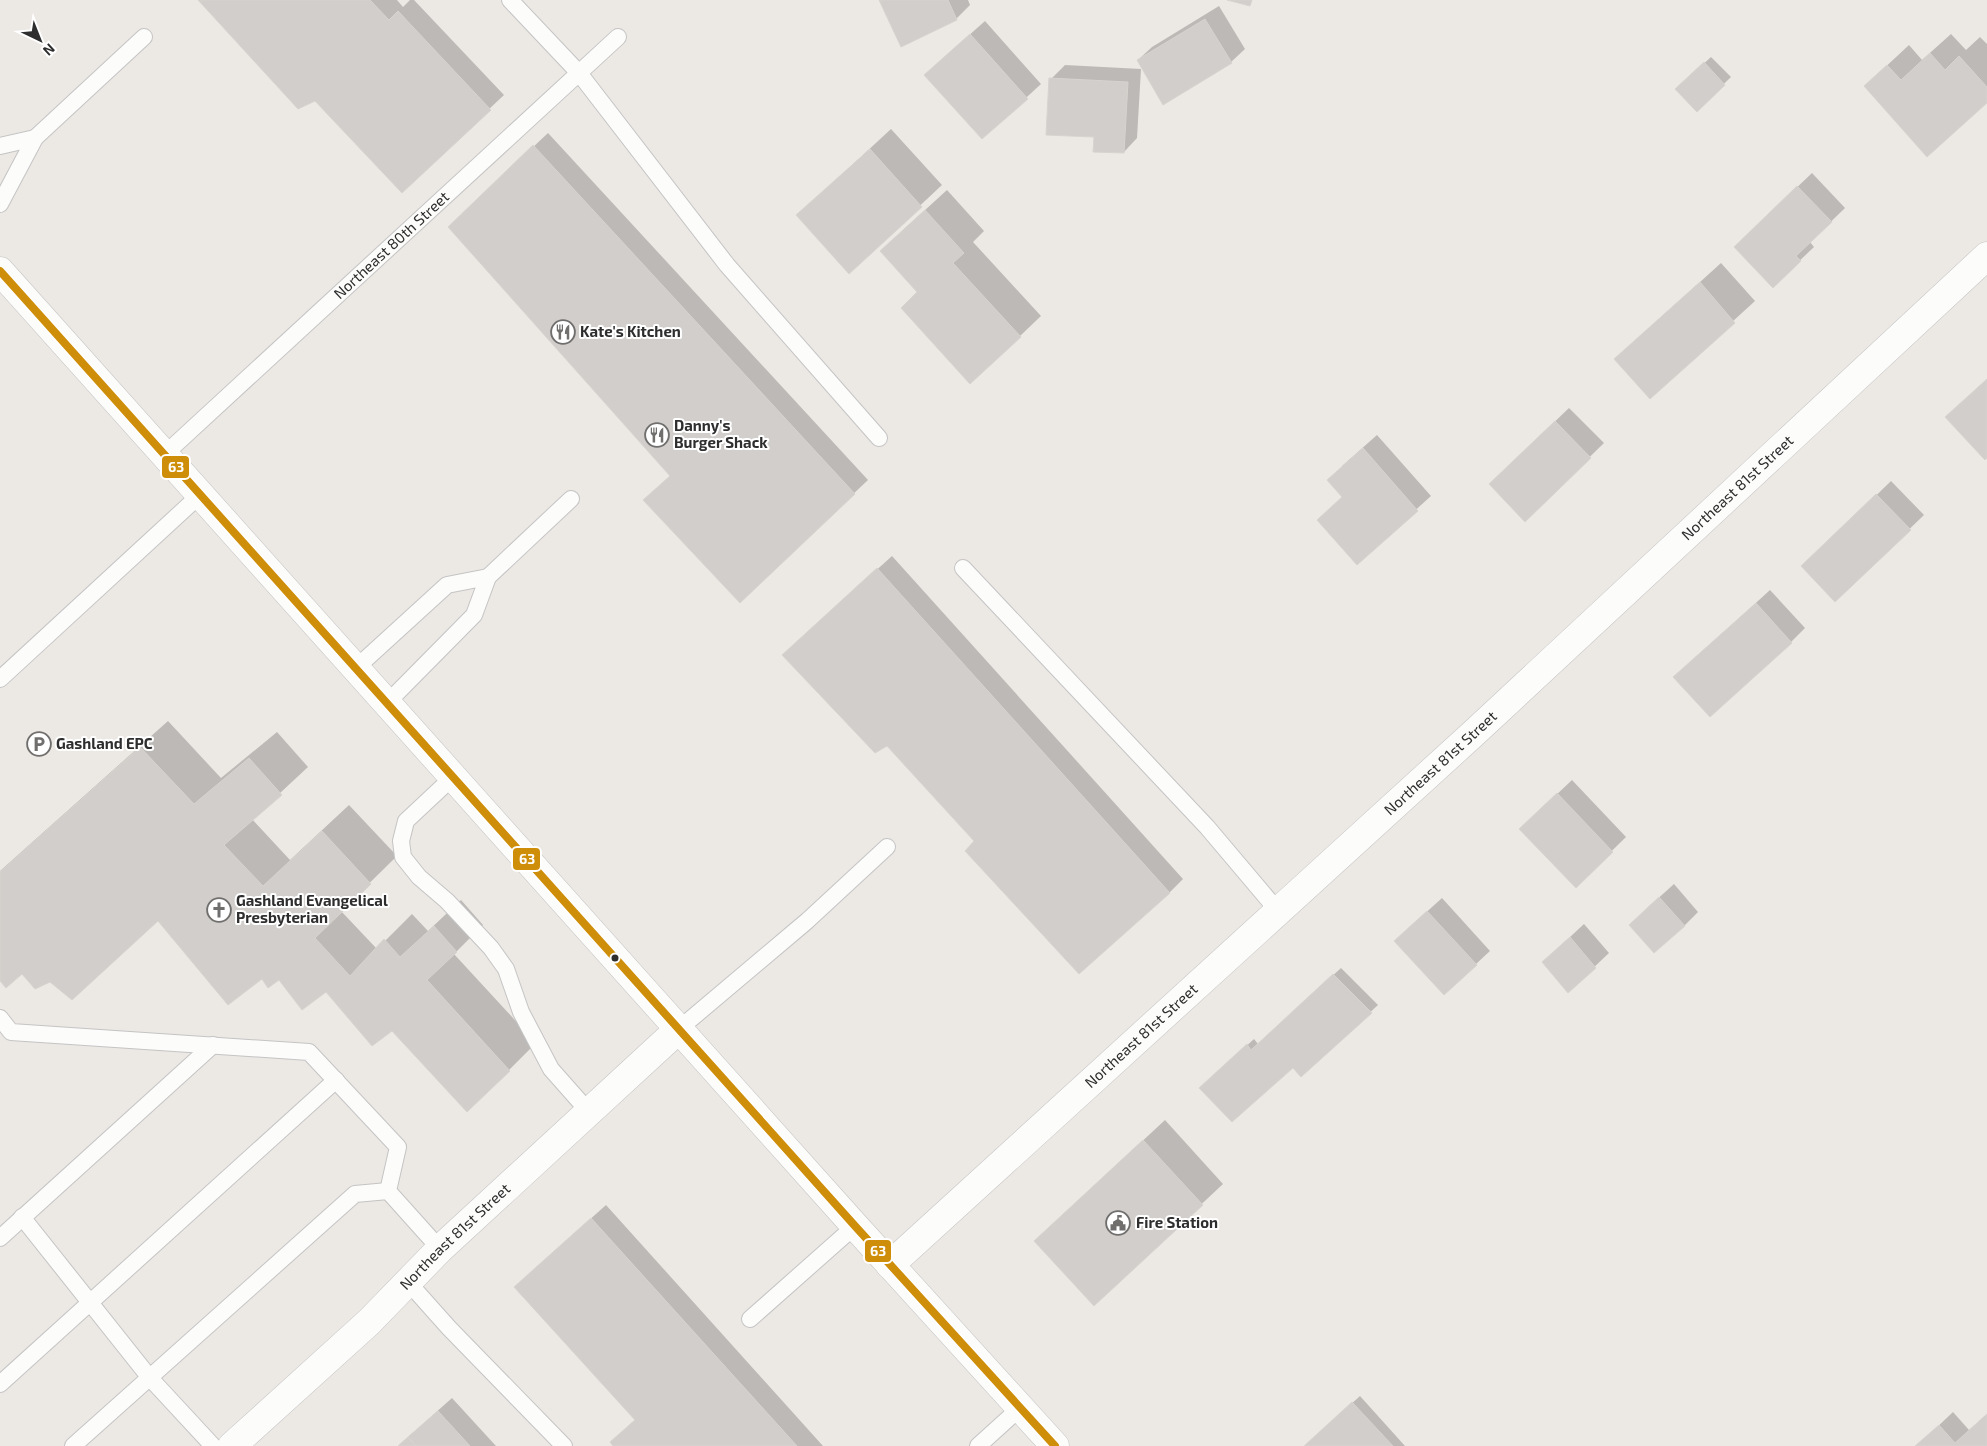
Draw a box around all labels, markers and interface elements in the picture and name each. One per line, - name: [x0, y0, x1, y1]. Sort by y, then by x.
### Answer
- north arrow: [15, 15, 65, 65]
- text: N: [40, 40, 59, 60]
- street label: Northeast 80th Street: [330, 187, 453, 302]
- restaurant icon: Kate's Kitchen: [550, 319, 576, 345]
- place label: Kate's Kitchen: [580, 322, 681, 340]
- place label: Danny's Burger Shack: [674, 416, 768, 451]
- restaurant icon: Danny's Burger Shack: [644, 422, 670, 448]
- street label: Northeast 81st Street: [1677, 431, 1797, 543]
- line badge: 63: [161, 455, 190, 479]
- text: 63: [168, 458, 184, 475]
- street label: Northeast 81st Street: [1380, 706, 1500, 818]
- parking icon: Gashland EPC: [26, 731, 52, 757]
- place label: Gashland EPC: [56, 734, 153, 752]
- line badge: 63: [512, 847, 541, 871]
- text: 63: [519, 850, 535, 867]
- place label: Gashland Evangelical Presbyterian: [236, 891, 388, 927]
- church icon: Gashland Evangelical Presbyterian: [206, 897, 232, 923]
- unlabelled marker: [610, 953, 620, 963]
- street label: Northeast 81st Street: [1081, 979, 1201, 1091]
- street label: Northeast 81st Street: [395, 1179, 514, 1293]
- public building icon: Fire Station: [1105, 1210, 1131, 1236]
- place label: Fire Station: [1136, 1213, 1218, 1231]
- line badge: 63: [864, 1239, 892, 1263]
- text: 63: [870, 1242, 886, 1259]

